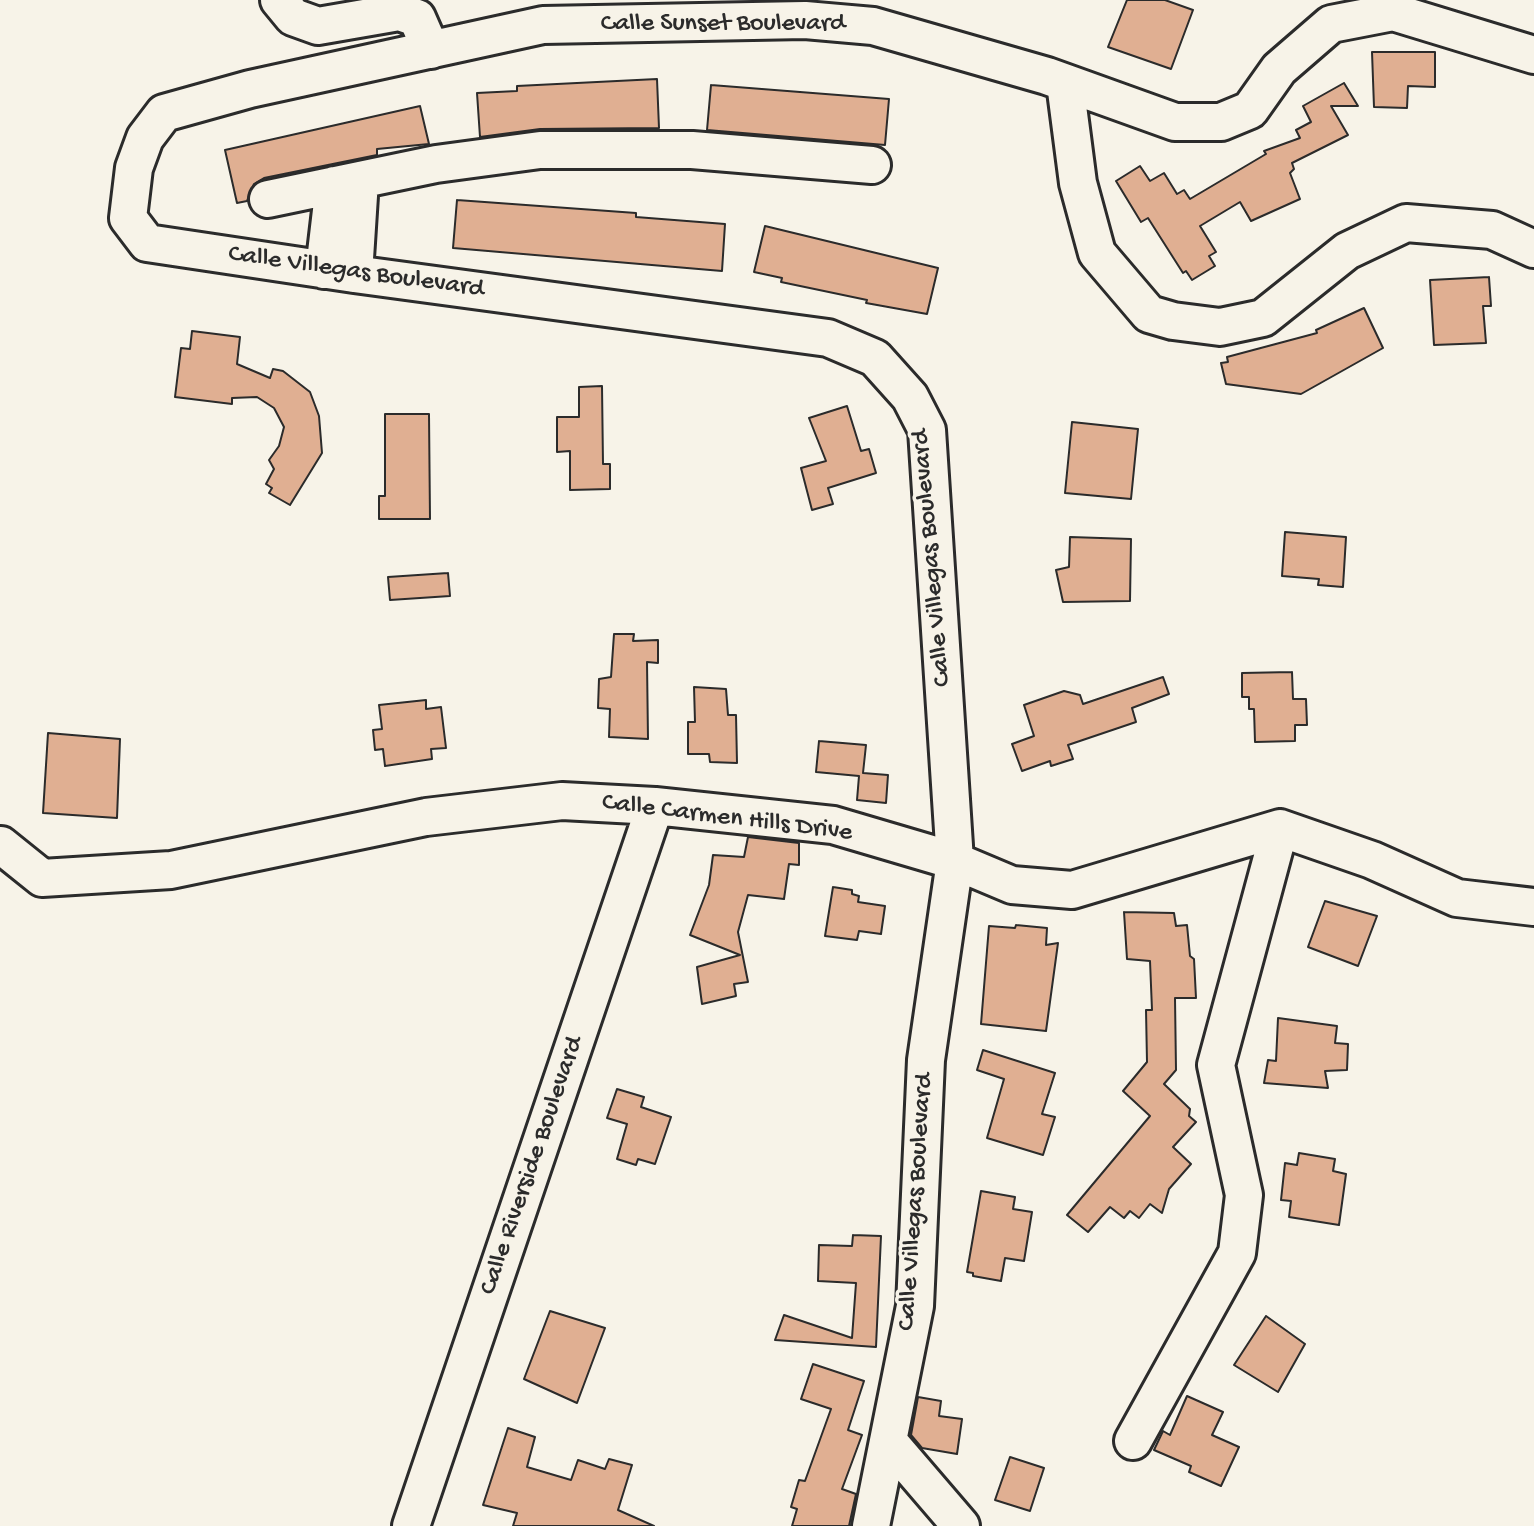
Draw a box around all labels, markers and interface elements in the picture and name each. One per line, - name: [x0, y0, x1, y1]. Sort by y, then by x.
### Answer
- street label: Calle Sunset Boulevard: [601, 9, 845, 41]
- street label: Calle Villegas Boulevard: [226, 240, 486, 306]
- street label: Calle Villegas Boulevard: [906, 428, 960, 688]
- street label: Calle Carmen Hills Drive: [600, 788, 854, 850]
- street label: Calle Riverside Boulevard: [474, 1033, 592, 1299]
- street label: Calle Villegas Boulevard: [892, 1072, 942, 1332]

